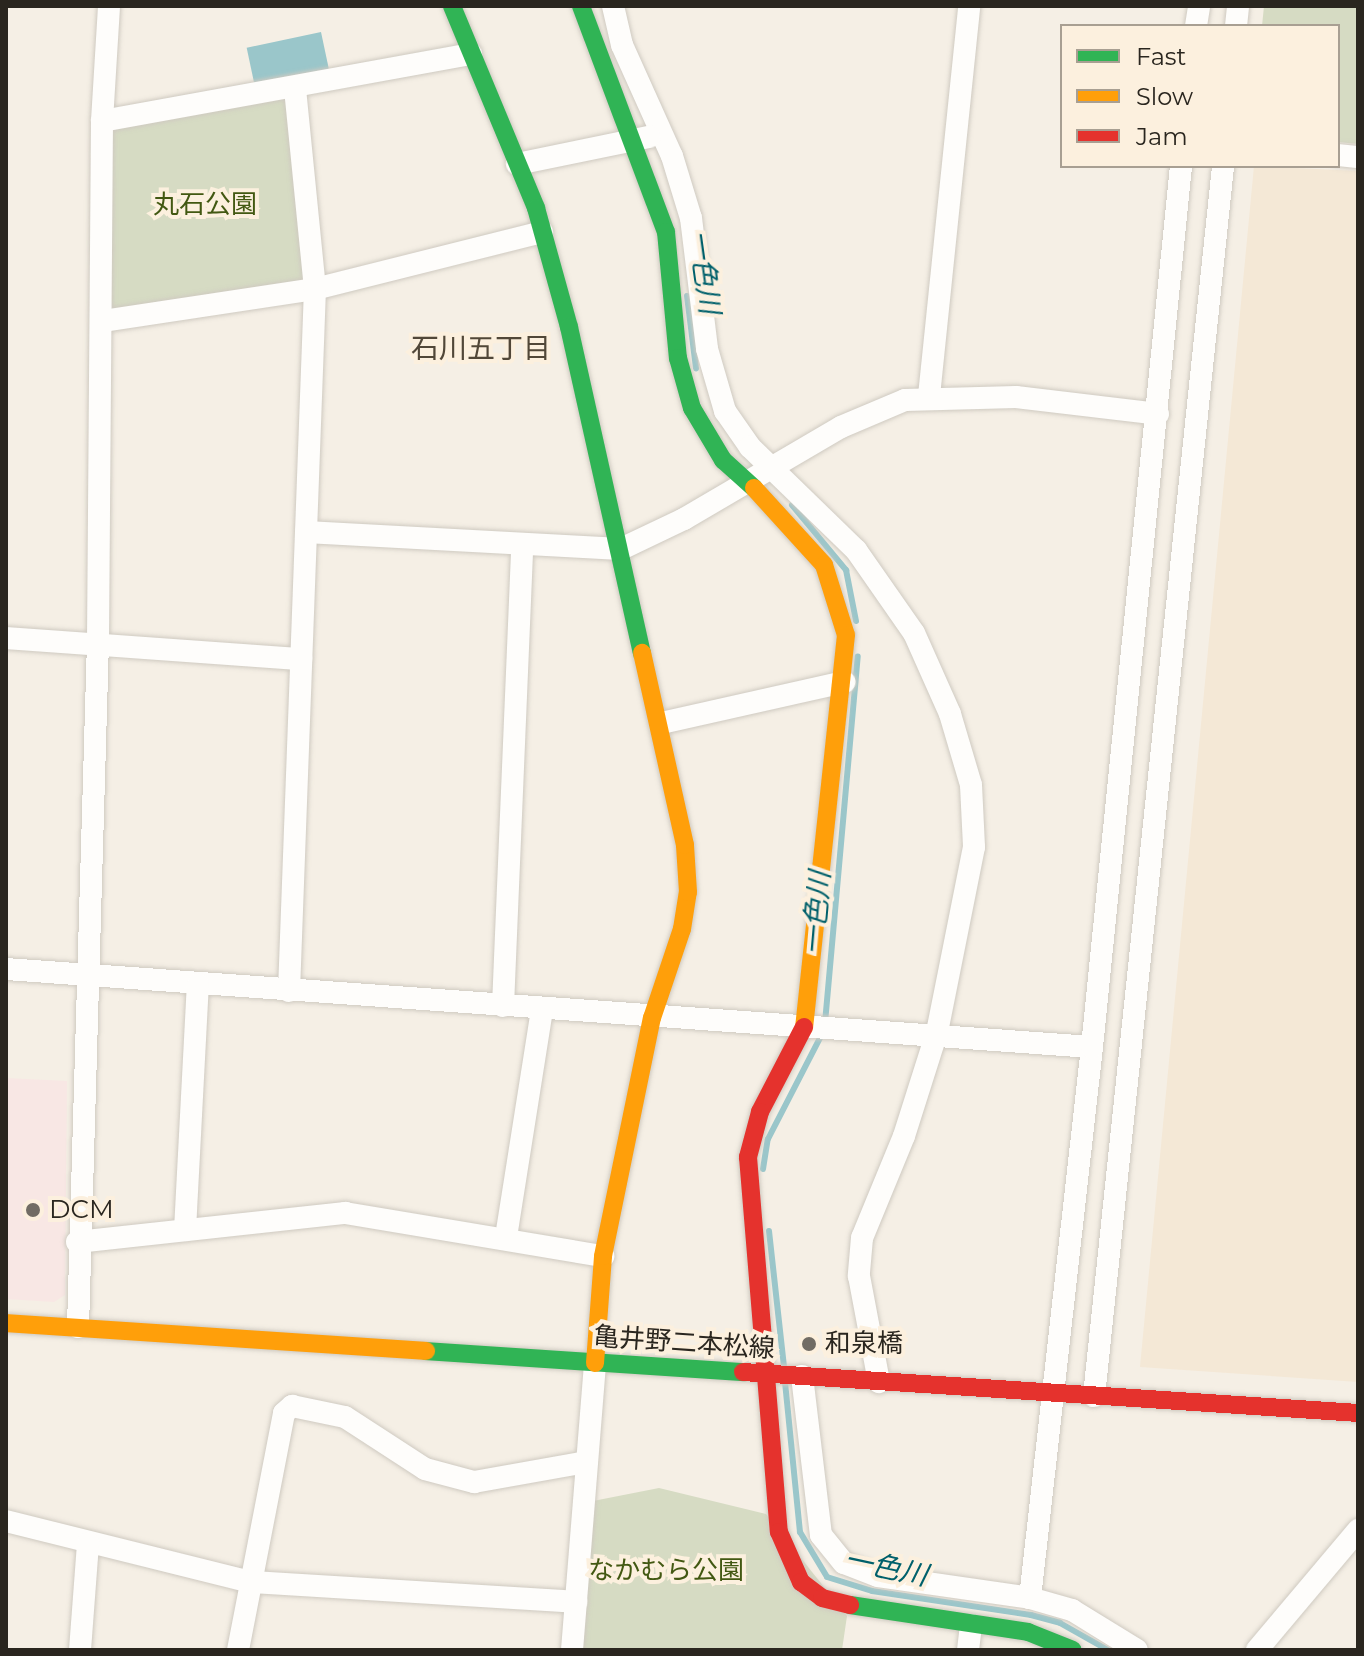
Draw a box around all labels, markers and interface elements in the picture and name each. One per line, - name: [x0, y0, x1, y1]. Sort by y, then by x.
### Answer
- legend: [1060, 24, 1340, 168]
- text: Fast: [1136, 42, 1186, 71]
- text: Slow: [1136, 82, 1193, 111]
- text: Jam: [1136, 122, 1188, 151]
- park label: 丸石公園: [153, 189, 257, 221]
- water label: 一色川: [683, 228, 727, 316]
- district label: 石川五丁目: [411, 331, 551, 365]
- water label: 一色川: [796, 870, 836, 956]
- place label: DCM: [49, 1194, 114, 1226]
- marker: DCM: [24, 1201, 42, 1219]
- street label: 亀井野二本松線: [592, 1321, 776, 1365]
- place label: 和泉橋: [825, 1328, 903, 1360]
- marker: 和泉橋: [800, 1335, 818, 1353]
- water label: 一色川: [841, 1542, 931, 1592]
- park label: なかむら公園: [588, 1555, 744, 1587]

